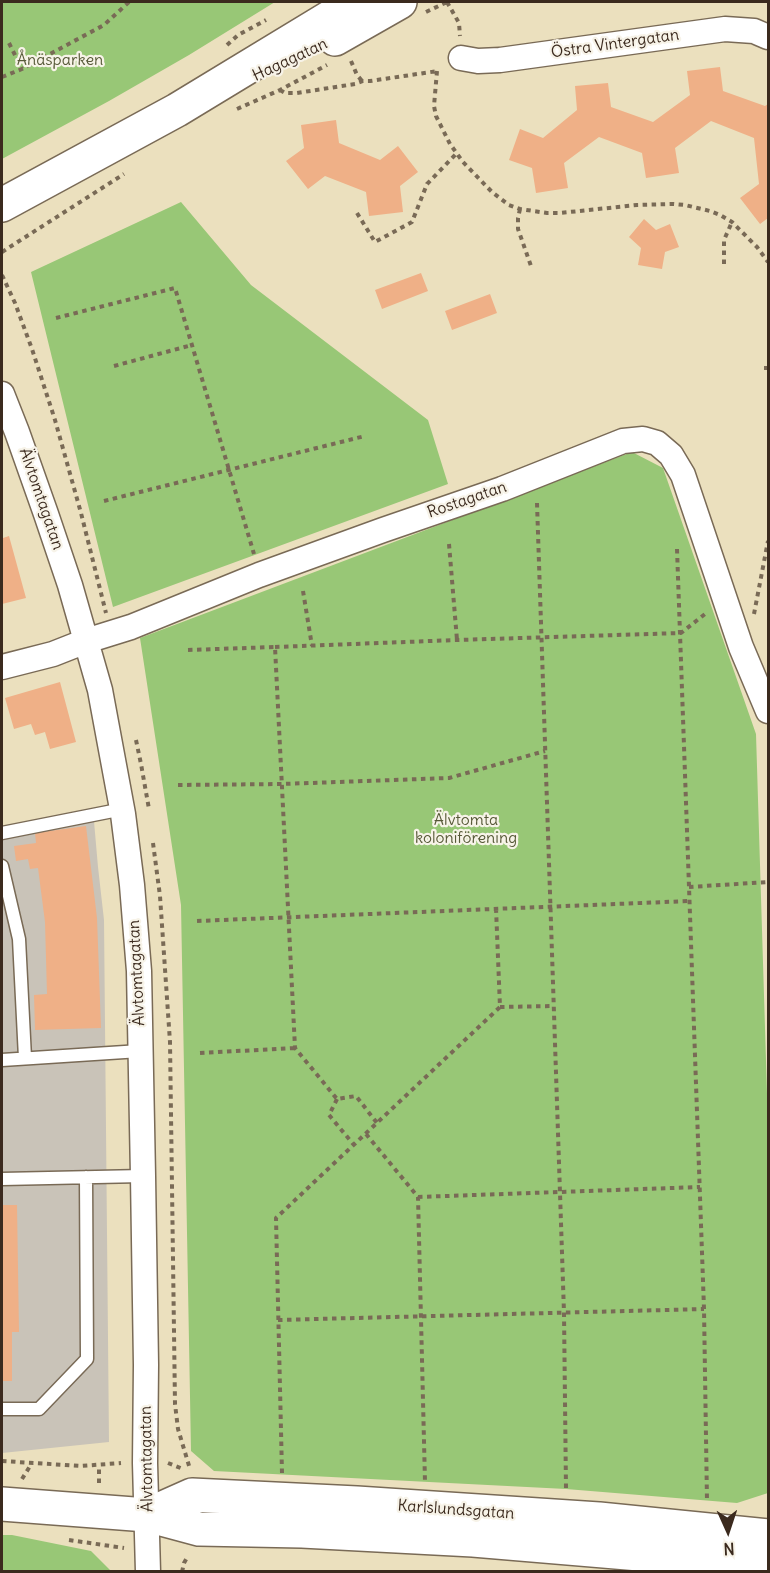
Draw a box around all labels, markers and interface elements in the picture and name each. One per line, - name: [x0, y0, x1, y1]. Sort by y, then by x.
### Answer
- street label: Östra Vintergatan: [550, 26, 680, 62]
- street label: Hagagatan: [250, 34, 330, 86]
- park label: Ånäsparken: [17, 50, 103, 70]
- street label: Älvtomtagatan: [15, 446, 67, 552]
- street label: Rostagatan: [425, 477, 509, 523]
- park label: Älvtomta koloniförening: [415, 810, 517, 848]
- street label: Älvtomtagatan: [125, 919, 149, 1027]
- street label: Älvtomtagatan: [136, 1406, 158, 1512]
- street label: Karlslundsgatan: [397, 1496, 515, 1524]
- north arrow: [698, 1501, 758, 1561]
- text: N: [723, 1539, 735, 1559]

